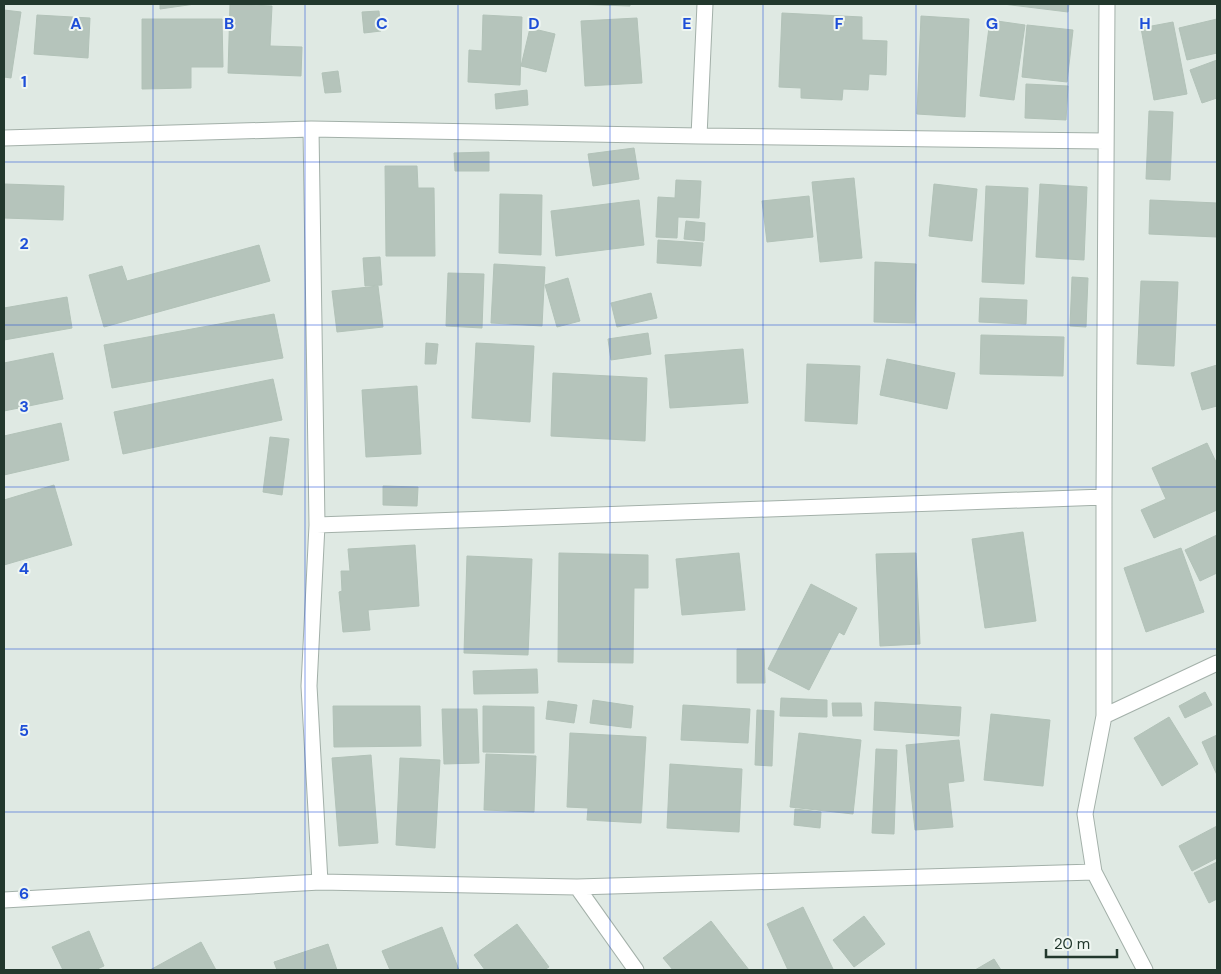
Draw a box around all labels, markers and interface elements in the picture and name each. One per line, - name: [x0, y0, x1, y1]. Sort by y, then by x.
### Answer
- text: A: [70, 13, 82, 34]
- text: B: [224, 13, 234, 34]
- text: C: [376, 13, 388, 34]
- text: D: [528, 13, 540, 34]
- text: E: [682, 13, 692, 34]
- text: F: [835, 13, 844, 34]
- text: G: [986, 13, 998, 34]
- text: H: [1139, 13, 1151, 34]
- text: 1: [21, 71, 27, 92]
- text: 2: [19, 233, 29, 254]
- text: 3: [19, 396, 29, 417]
- text: 4: [19, 558, 29, 579]
- text: 5: [19, 720, 29, 741]
- text: 6: [19, 883, 29, 904]
- scale bar: [1046, 926, 1117, 958]
- text: 20 m: [1054, 934, 1090, 954]

